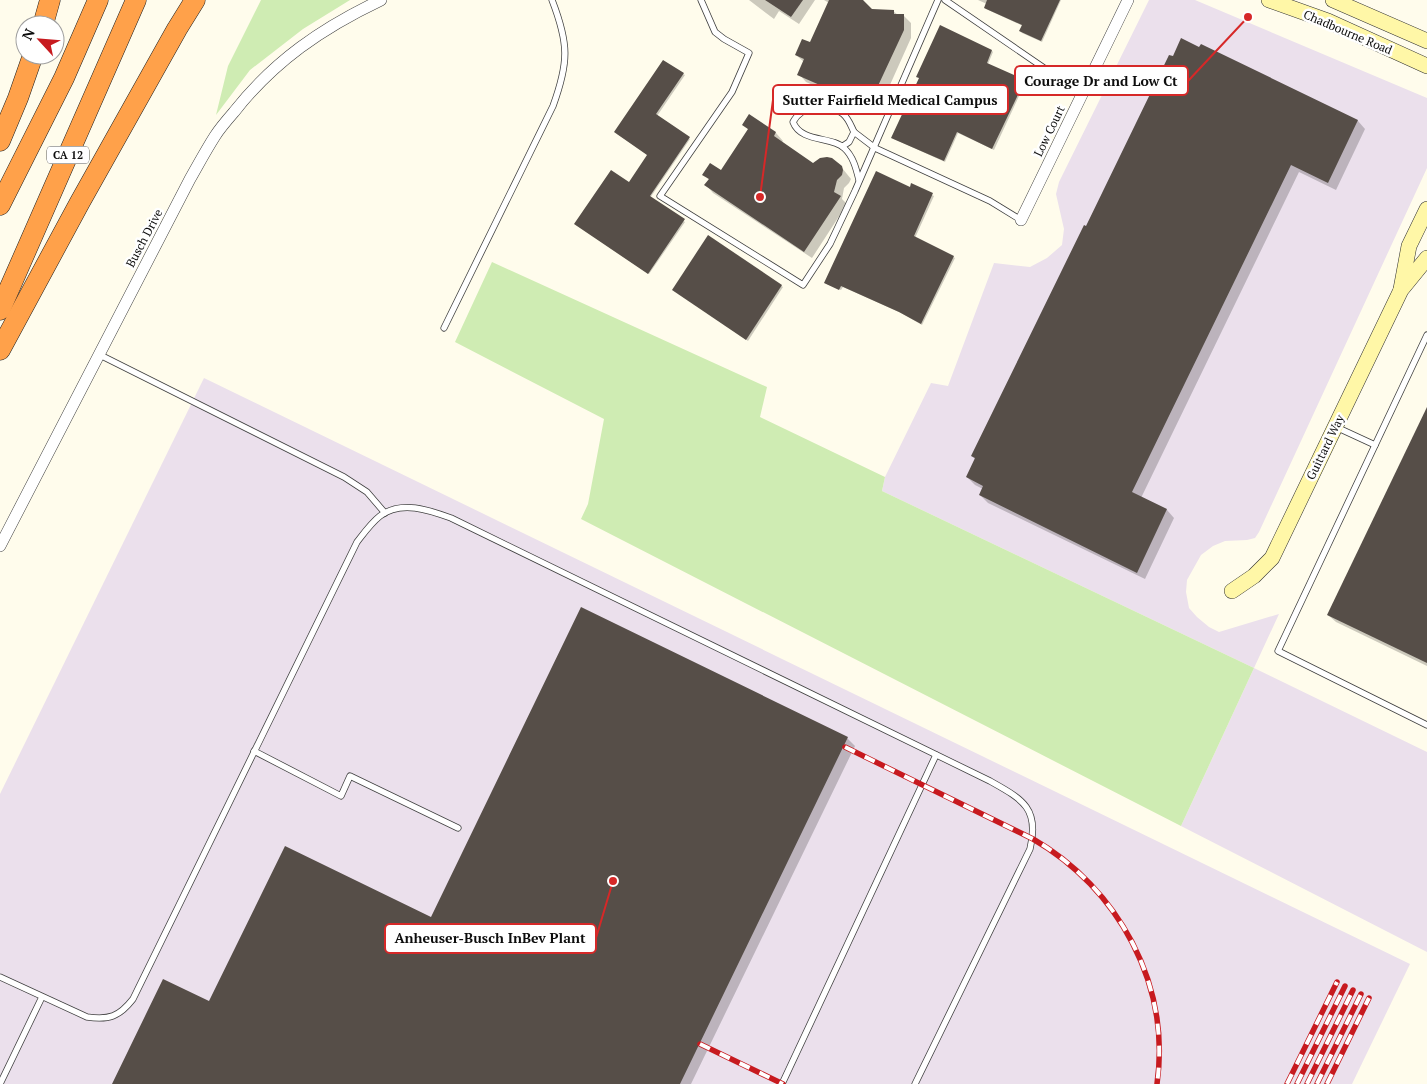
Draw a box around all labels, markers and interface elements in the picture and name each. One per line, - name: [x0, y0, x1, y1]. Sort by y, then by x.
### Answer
- street label: Chadbourne Road: [1301, 7, 1395, 58]
- north arrow: [15, 15, 65, 65]
- text: N: [17, 25, 39, 43]
- callout: Courage Dr and Low Ct: [1015, 66, 1188, 95]
- text: Courage Dr and Low Ct: [1024, 71, 1178, 90]
- callout: Sutter Fairfield Medical Campus: [773, 85, 1008, 114]
- text: Sutter Fairfield Medical Campus: [783, 90, 998, 109]
- street label: Low Court: [1030, 103, 1068, 159]
- road number: CA 12: [47, 146, 89, 164]
- street label: Busch Drive: [122, 206, 166, 270]
- street label: Guittard Way: [1303, 411, 1348, 482]
- callout: Anheuser-Busch InBev Plant: [385, 924, 596, 953]
- text: Anheuser-Busch InBev Plant: [394, 928, 586, 947]

